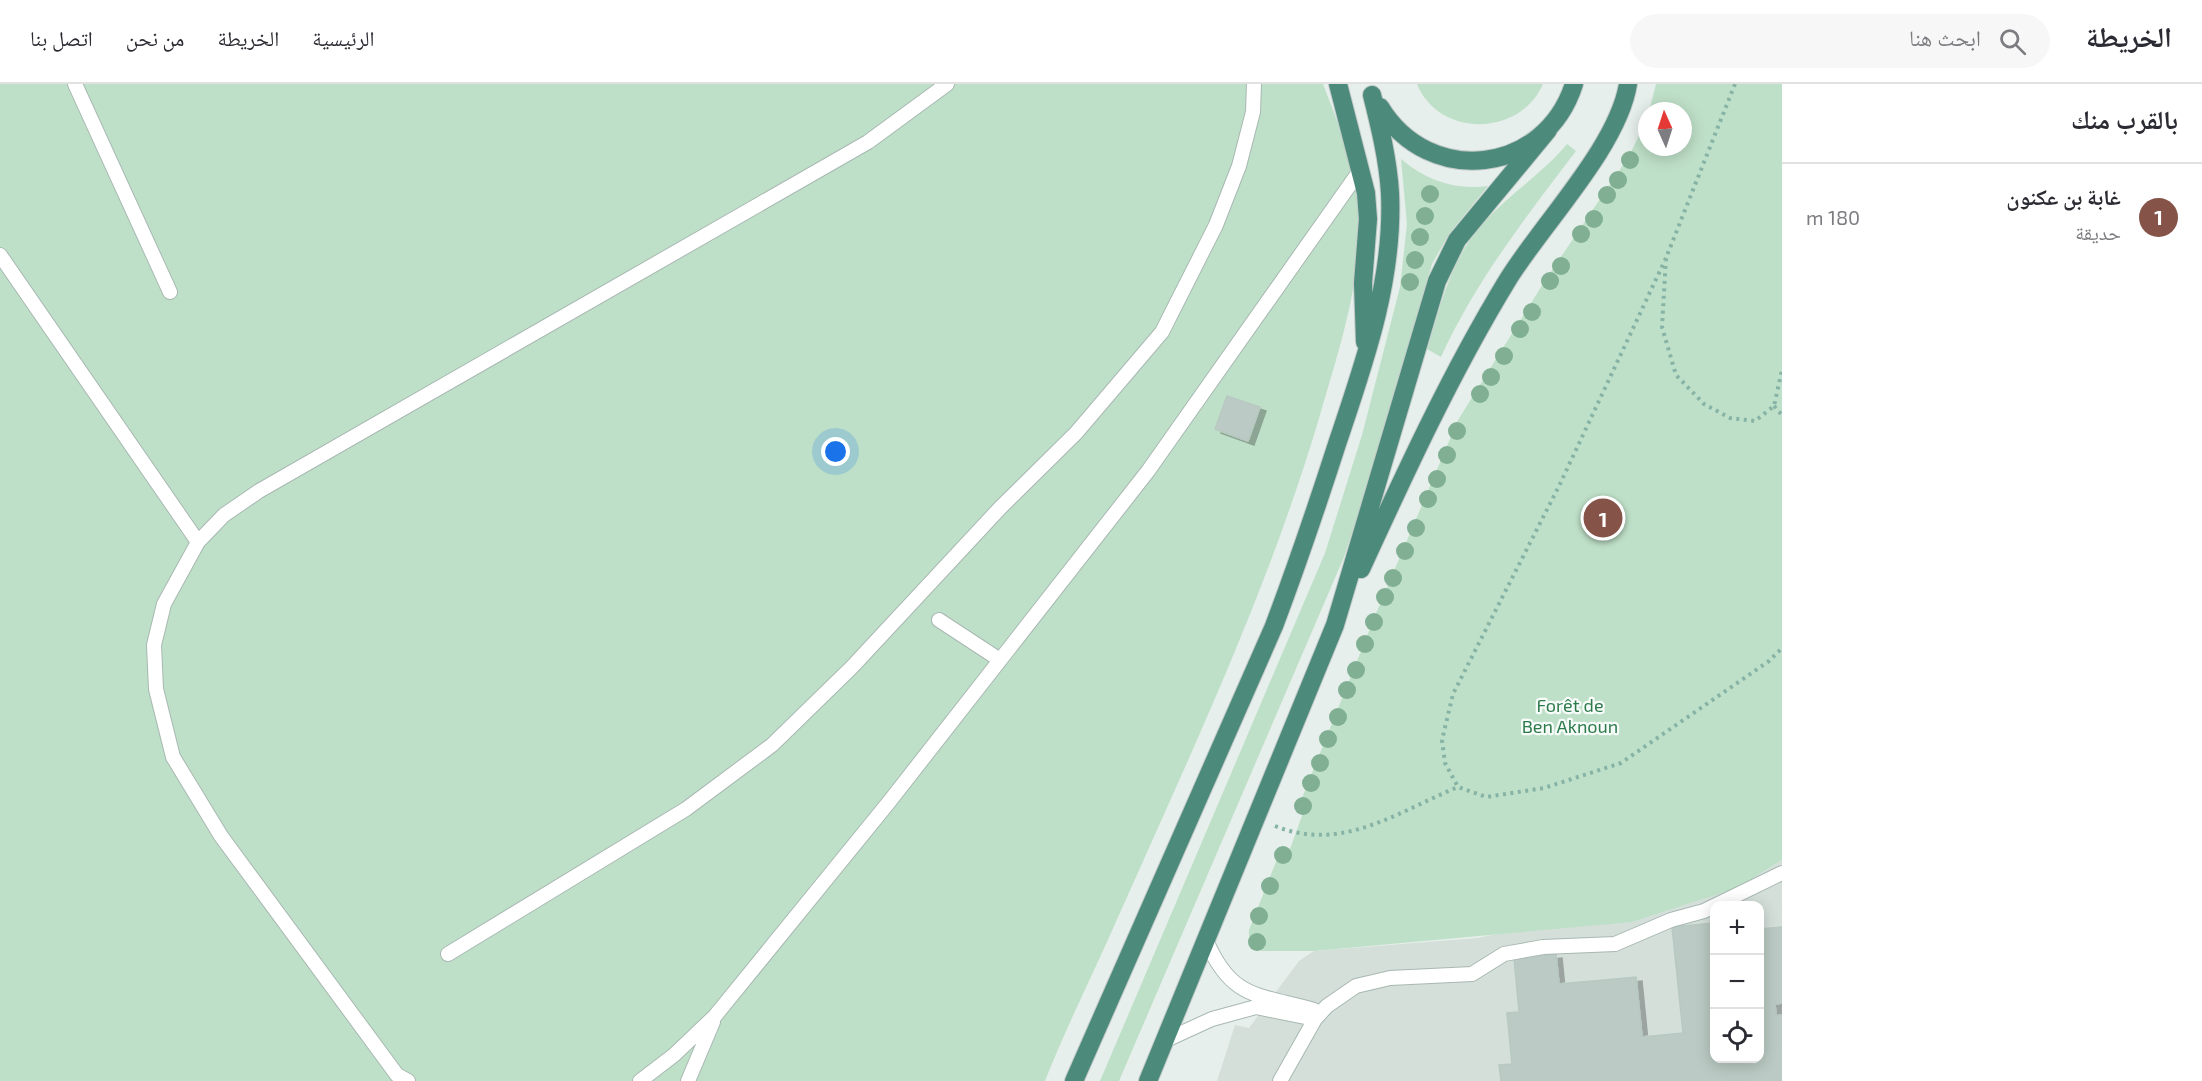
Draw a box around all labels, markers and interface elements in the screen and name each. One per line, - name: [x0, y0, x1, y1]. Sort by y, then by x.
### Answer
- search box: [1630, 14, 2050, 68]
- text: الخريطة: [2086, 19, 2172, 53]
- text: ابحث هنا: [1909, 24, 1981, 50]
- text: اتصل بنا: [30, 25, 93, 50]
- text: من نحن: [126, 25, 184, 50]
- text: الخريطة: [217, 25, 279, 50]
- text: الرئيسية: [312, 25, 375, 50]
- icon: search: [1996, 25, 2029, 58]
- north arrow: [1638, 102, 1692, 156]
- text: بالقرب منك: [2071, 103, 2178, 134]
- text: غابة بن عكنون: [2006, 183, 2121, 209]
- text: 180 m: [1806, 205, 1860, 229]
- text: 1: [2154, 205, 2163, 229]
- text: حديقة: [2075, 220, 2121, 244]
- your location: [821, 437, 850, 466]
- pin: 1: [1584, 496, 1622, 540]
- park label: Forêt de Ben Aknoun: [1522, 694, 1618, 737]
- map controls: [1710, 901, 1764, 1063]
- button: +: [1710, 901, 1764, 955]
- button: −: [1710, 955, 1764, 1009]
- button: locate: [1710, 1009, 1764, 1063]

